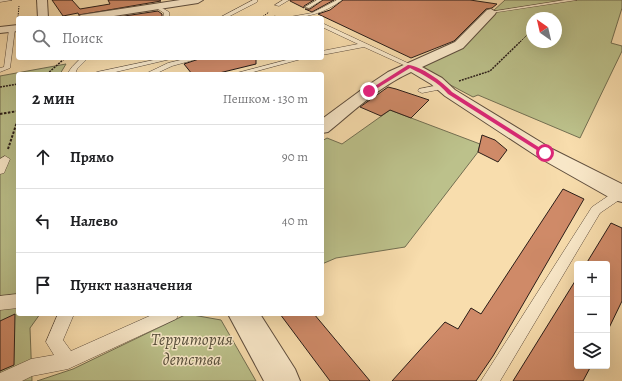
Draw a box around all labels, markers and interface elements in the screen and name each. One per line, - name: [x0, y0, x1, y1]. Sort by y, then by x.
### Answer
- north arrow: [526, 12, 562, 48]
- search box: [16, 16, 324, 60]
- icon: search: [30, 27, 52, 49]
- text: Поиск: [62, 28, 103, 48]
- route end: [360, 82, 378, 100]
- text: 2 мин: [32, 87, 75, 110]
- text: Пешком · 130 m: [223, 90, 308, 107]
- route start: [536, 144, 554, 162]
- icon: ahead: [32, 146, 54, 168]
- text: Прямо: [70, 147, 114, 167]
- text: 90 m: [282, 148, 308, 165]
- icon: left: [32, 210, 54, 232]
- text: Налево: [70, 211, 118, 231]
- text: 40 m: [282, 212, 308, 229]
- map controls: [574, 261, 610, 369]
- button: +: [574, 261, 610, 297]
- icon: arrive: [32, 274, 54, 296]
- text: Пункт назначения: [70, 275, 192, 295]
- button: −: [574, 297, 610, 333]
- park label: Территория детства: [151, 328, 233, 371]
- button: layers: [574, 333, 610, 369]

